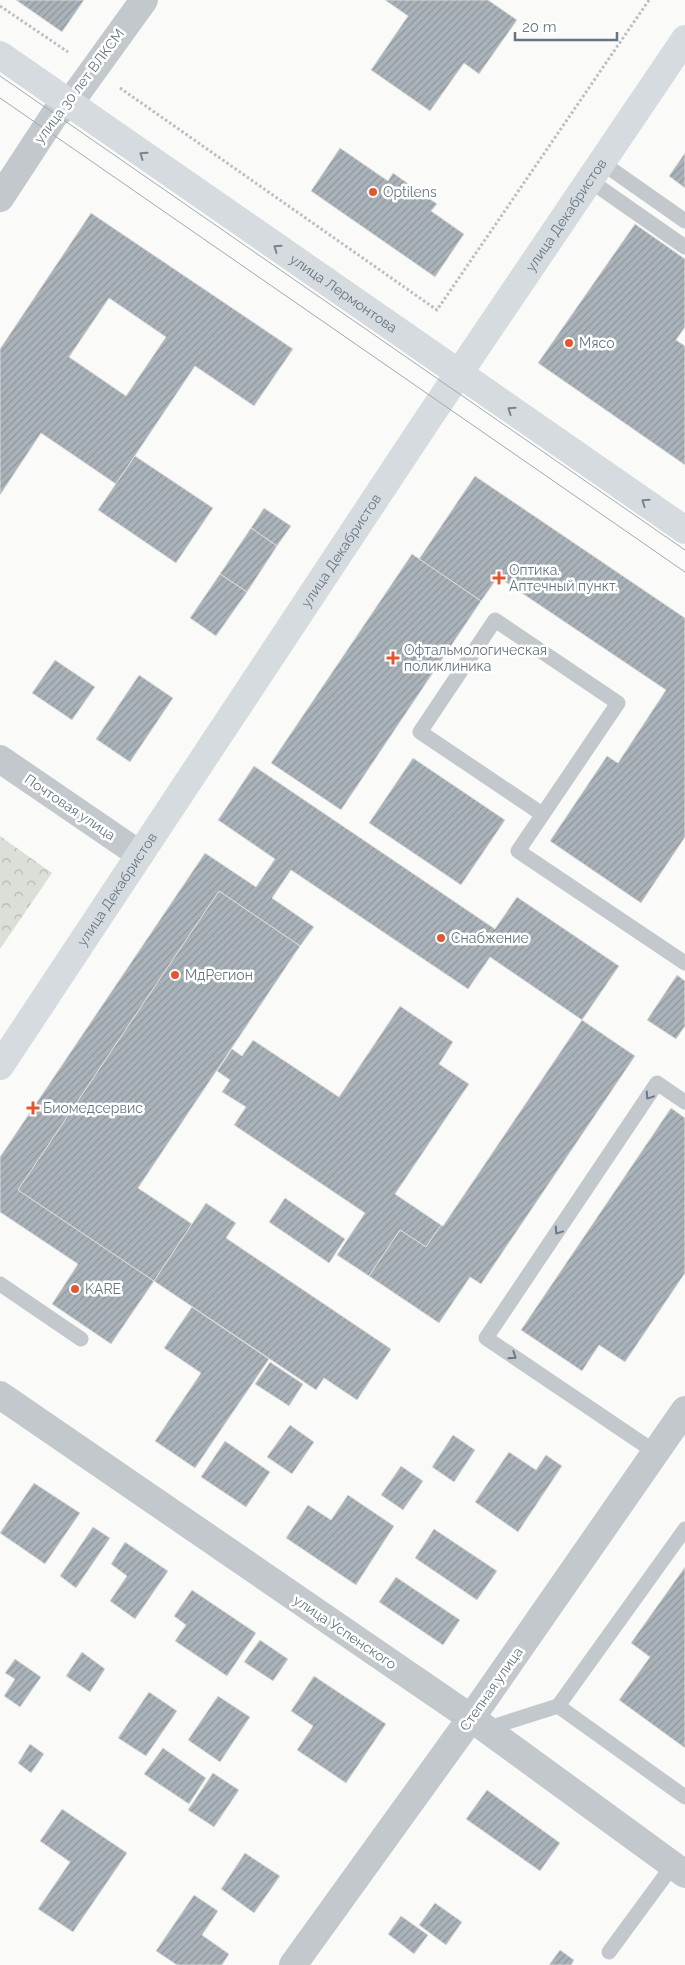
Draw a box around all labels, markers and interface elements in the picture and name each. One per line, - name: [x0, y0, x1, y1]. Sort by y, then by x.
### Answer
- scale bar: [515, 10, 618, 42]
- text: 20 m: [522, 18, 557, 36]
- street label: улица 30 лет ВЛКСМ: [31, 26, 127, 146]
- one-way arrow: [139, 152, 149, 161]
- street label: улица Декабристов: [522, 156, 610, 274]
- place label: Optilens: [383, 184, 437, 200]
- marker: Optilens: [367, 186, 379, 198]
- one-way arrow: [273, 245, 282, 254]
- street label: улица Лермонтова: [287, 250, 400, 336]
- place label: Мясо: [579, 335, 614, 351]
- marker: Мясо: [563, 337, 575, 349]
- one-way arrow: [507, 407, 517, 416]
- street label: улица Декабристов: [298, 491, 384, 610]
- one-way arrow: [641, 499, 651, 508]
- place label: Оптика. Аптечный пункт.: [509, 562, 618, 594]
- marker: Оптика. Аптечный пункт.: [493, 572, 505, 584]
- place label: Офтальмологическая поликлиника: [404, 642, 547, 674]
- marker: Офтальмологическая поликлиника: [386, 651, 400, 665]
- street label: Почтовая улица: [22, 771, 118, 843]
- street label: улица Декабристов: [74, 829, 160, 949]
- place label: Снабжение: [451, 930, 529, 946]
- marker: Снабжение: [435, 932, 447, 944]
- place label: МдРегион: [185, 967, 253, 983]
- marker: МдРегион: [169, 969, 181, 981]
- one-way arrow: [646, 1090, 655, 1100]
- place label: Биомедсервис: [43, 1100, 143, 1116]
- marker: Биомедсервис: [27, 1102, 39, 1114]
- one-way arrow: [555, 1225, 564, 1234]
- place label: KARE: [85, 1281, 121, 1297]
- marker: KARE: [69, 1283, 81, 1295]
- one-way arrow: [508, 1350, 517, 1360]
- street label: улица Успенского: [290, 1592, 400, 1672]
- street label: Степная улица: [456, 1644, 526, 1734]

